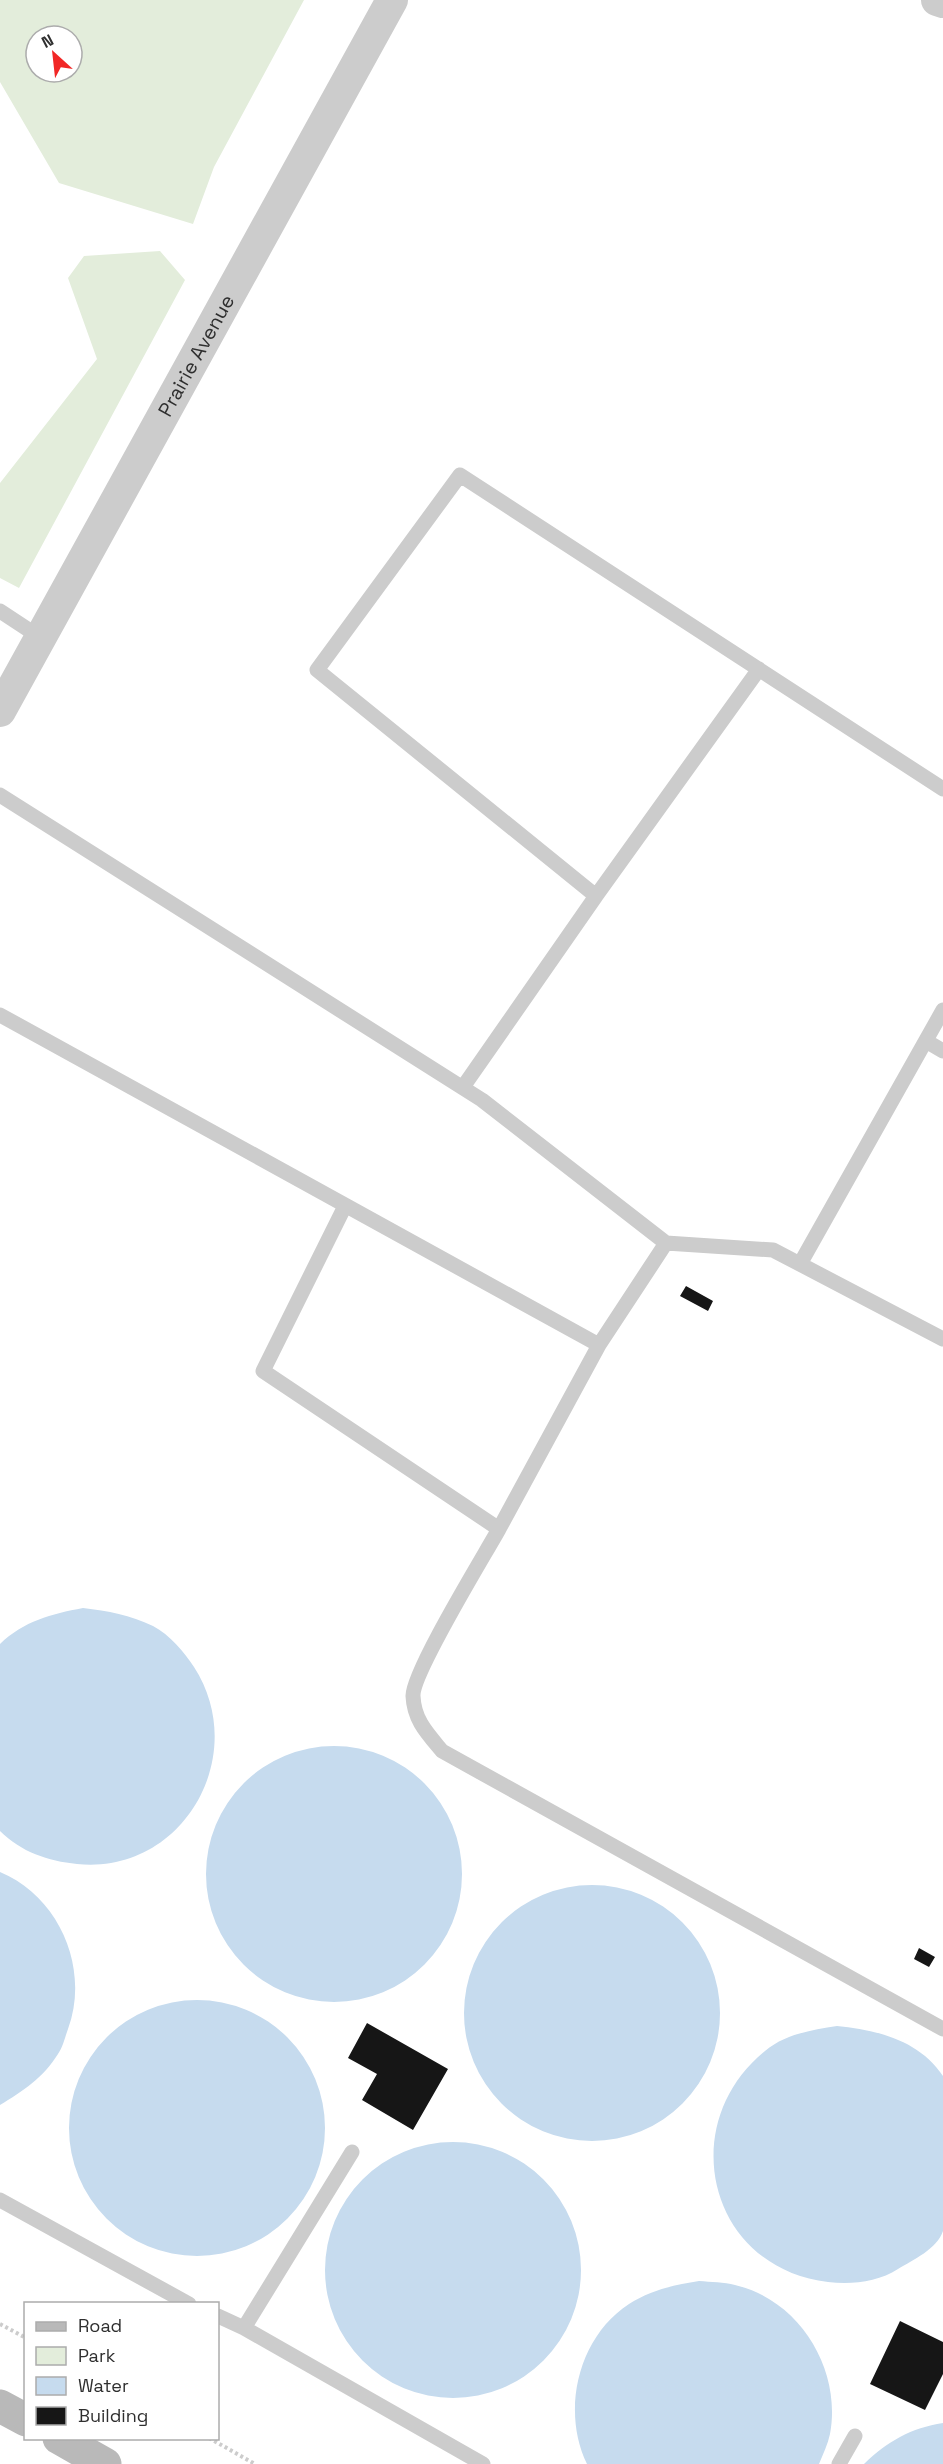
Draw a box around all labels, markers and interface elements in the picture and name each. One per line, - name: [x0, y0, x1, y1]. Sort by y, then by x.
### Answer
- north arrow: [24, 24, 84, 84]
- text: N: [38, 29, 57, 53]
- street label: Prairie Avenue: [152, 290, 240, 421]
- legend: [24, 2302, 219, 2440]
- text: Road: [78, 2314, 122, 2337]
- text: Park: [78, 2344, 116, 2367]
- text: Water: [78, 2374, 129, 2397]
- text: Building: [78, 2404, 148, 2427]

